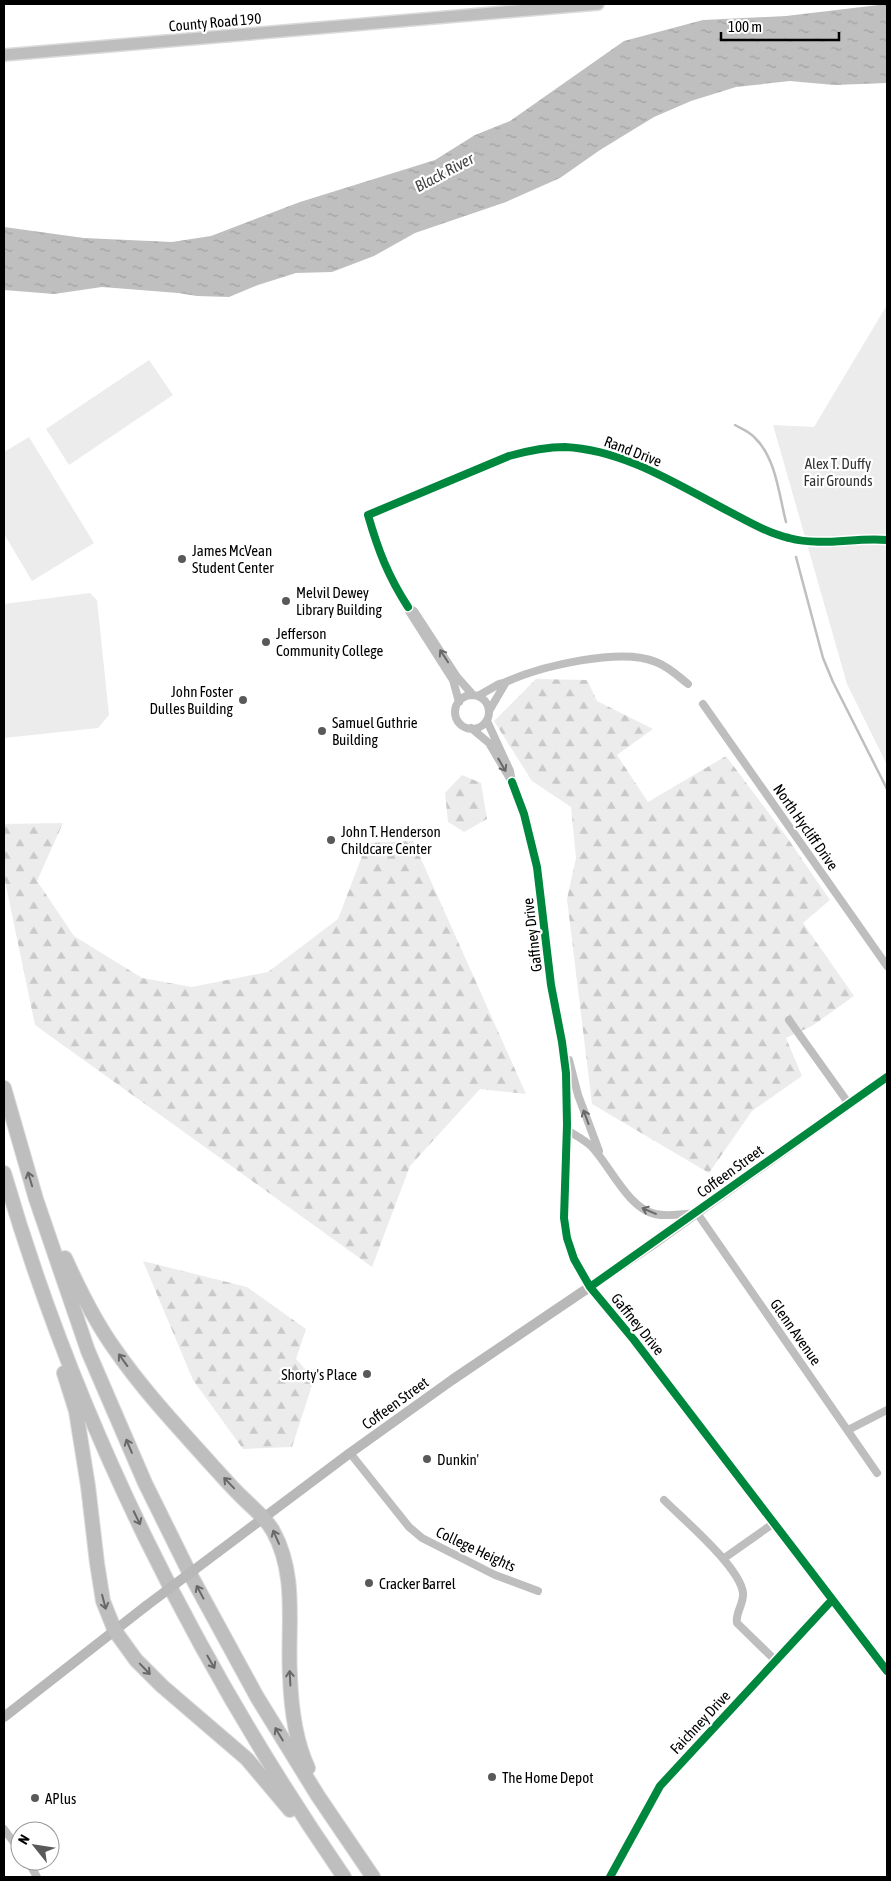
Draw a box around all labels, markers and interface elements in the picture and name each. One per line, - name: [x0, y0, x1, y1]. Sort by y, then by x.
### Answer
- street label: County Road 190: [168, 9, 262, 35]
- scale bar: [721, 10, 838, 42]
- text: 100 m: [728, 18, 762, 35]
- water label: Black River: [411, 148, 478, 195]
- street label: Rand Drive: [602, 432, 664, 470]
- park label: Alex T. Duffy Fair Grounds: [803, 455, 873, 489]
- place label: James McVean Student Center: [192, 542, 274, 576]
- marker: James McVean Student Center: [176, 553, 188, 565]
- place label: Melvil Dewey Library Building: [296, 584, 383, 618]
- marker: Melvil Dewey Library Building: [280, 595, 292, 607]
- place label: Jefferson Community College: [276, 625, 383, 659]
- marker: Jefferson Community College: [260, 636, 272, 648]
- one-way arrow: [439, 650, 449, 664]
- place label: John Foster Dulles Building: [149, 683, 234, 717]
- marker: John Foster Dulles Building: [237, 694, 249, 706]
- place label: Samuel Guthrie Building: [332, 714, 418, 748]
- marker: Samuel Guthrie Building: [316, 725, 328, 737]
- one-way arrow: [498, 757, 507, 772]
- street label: North Hycliff Drive: [770, 781, 842, 873]
- place label: John T. Henderson Childcare Center: [341, 823, 441, 857]
- marker: John T. Henderson Childcare Center: [325, 834, 337, 846]
- street label: Gaffney Drive: [519, 897, 545, 973]
- one-way arrow: [581, 1109, 590, 1125]
- street label: Coffeen Street: [694, 1141, 766, 1201]
- one-way arrow: [24, 1171, 34, 1187]
- one-way arrow: [642, 1205, 657, 1215]
- street label: Gaffney Drive: [608, 1290, 668, 1358]
- street label: Glenn Avenue: [767, 1296, 825, 1368]
- one-way arrow: [117, 1354, 128, 1367]
- place label: Shorty's Place: [281, 1366, 357, 1383]
- marker: Shorty's Place: [361, 1368, 373, 1380]
- street label: Coffeen Street: [359, 1373, 431, 1433]
- one-way arrow: [123, 1439, 133, 1454]
- place label: Dunkin': [437, 1451, 479, 1468]
- marker: Dunkin': [421, 1453, 433, 1465]
- one-way arrow: [223, 1477, 235, 1489]
- one-way arrow: [132, 1510, 142, 1525]
- street label: College Heights: [434, 1523, 518, 1575]
- one-way arrow: [270, 1530, 280, 1545]
- place label: Cracker Barrel: [379, 1575, 456, 1592]
- marker: Cracker Barrel: [363, 1577, 375, 1589]
- one-way arrow: [195, 1585, 205, 1600]
- one-way arrow: [100, 1594, 109, 1610]
- one-way arrow: [206, 1655, 216, 1669]
- one-way arrow: [139, 1663, 152, 1675]
- one-way arrow: [286, 1670, 295, 1686]
- street label: Faichney Drive: [666, 1687, 734, 1757]
- one-way arrow: [273, 1728, 283, 1742]
- place label: The Home Depot: [502, 1769, 594, 1786]
- marker: The Home Depot: [486, 1771, 498, 1783]
- place label: APlus: [45, 1790, 76, 1807]
- marker: APlus: [29, 1792, 41, 1804]
- north arrow: [10, 1821, 60, 1871]
- text: N: [15, 1832, 33, 1847]

